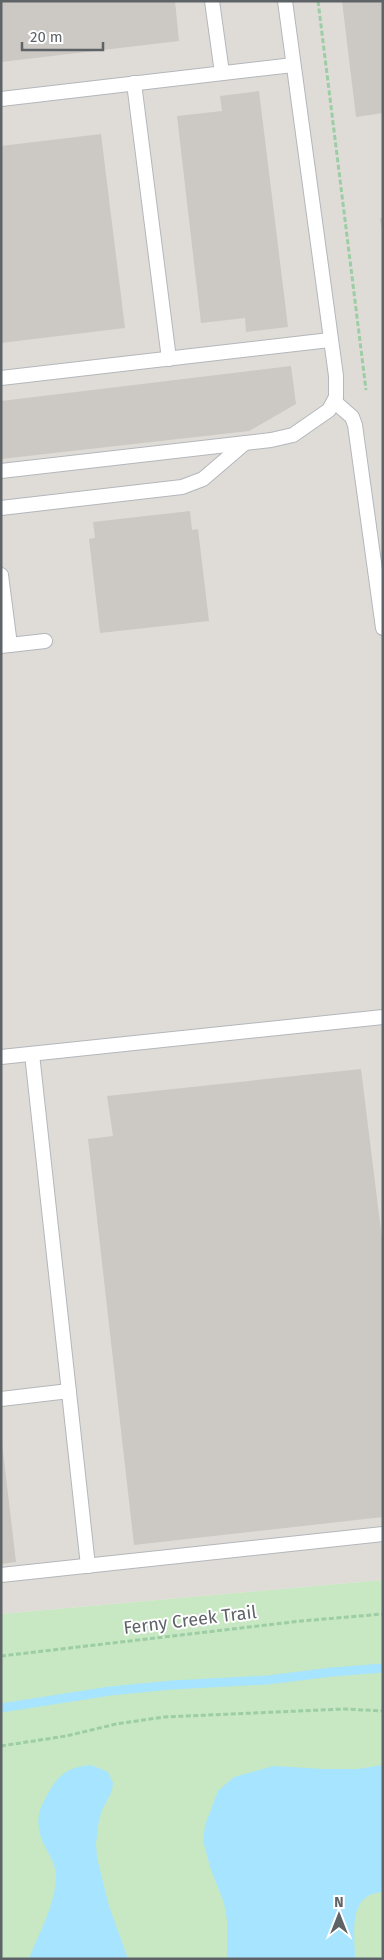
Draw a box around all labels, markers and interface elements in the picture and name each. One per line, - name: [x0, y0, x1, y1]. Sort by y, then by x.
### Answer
- scale bar: [22, 20, 104, 52]
- text: 20 m: [30, 28, 63, 46]
- street label: Ferny Creek Trail: [122, 1601, 258, 1639]
- north arrow: [314, 1890, 364, 1940]
- text: N: [334, 1894, 344, 1911]

